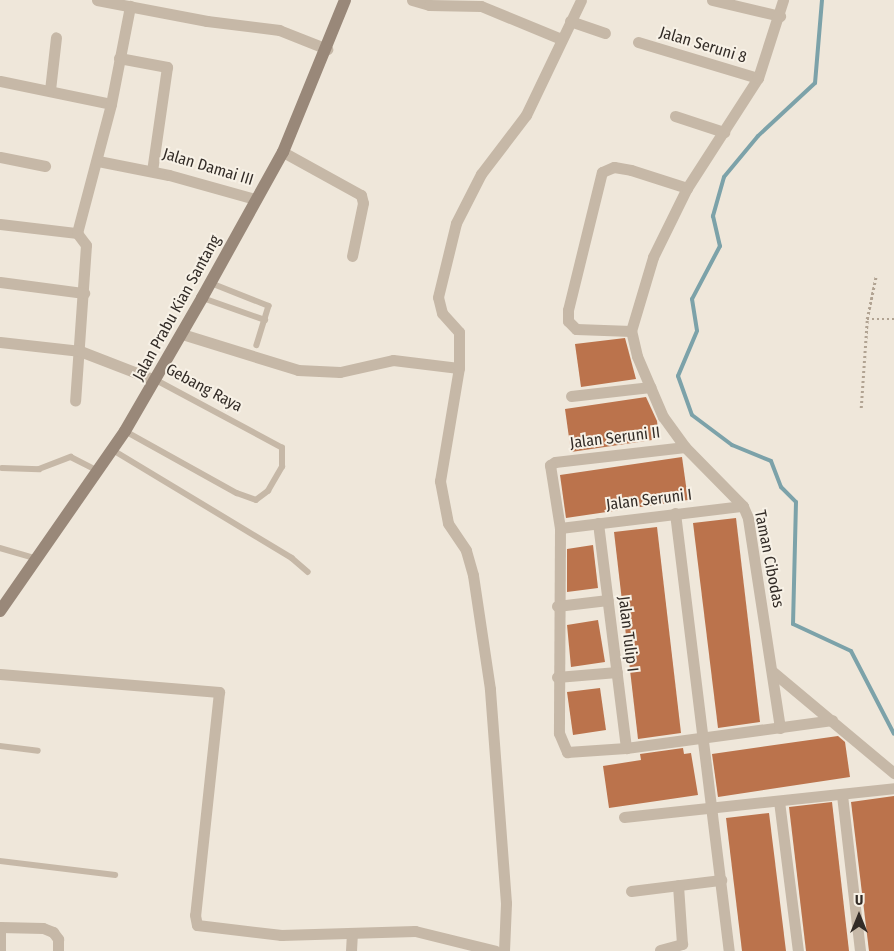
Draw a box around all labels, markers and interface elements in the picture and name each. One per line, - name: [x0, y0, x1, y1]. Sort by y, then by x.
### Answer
- street label: Jalan Seruni 8: [657, 23, 749, 67]
- street label: Jalan Damai III: [160, 144, 256, 190]
- street label: Jalan Prabu Kian Santang: [129, 232, 225, 384]
- street label: Gebang Raya: [162, 360, 246, 416]
- street label: Jalan Seruni II: [569, 423, 661, 453]
- street label: Jalan Seruni I: [605, 485, 693, 515]
- street label: Taman Cibodas: [750, 509, 788, 609]
- street label: Jalan Tulip I: [614, 595, 642, 673]
- north arrow: [834, 891, 884, 941]
- text: U: [855, 892, 863, 909]

